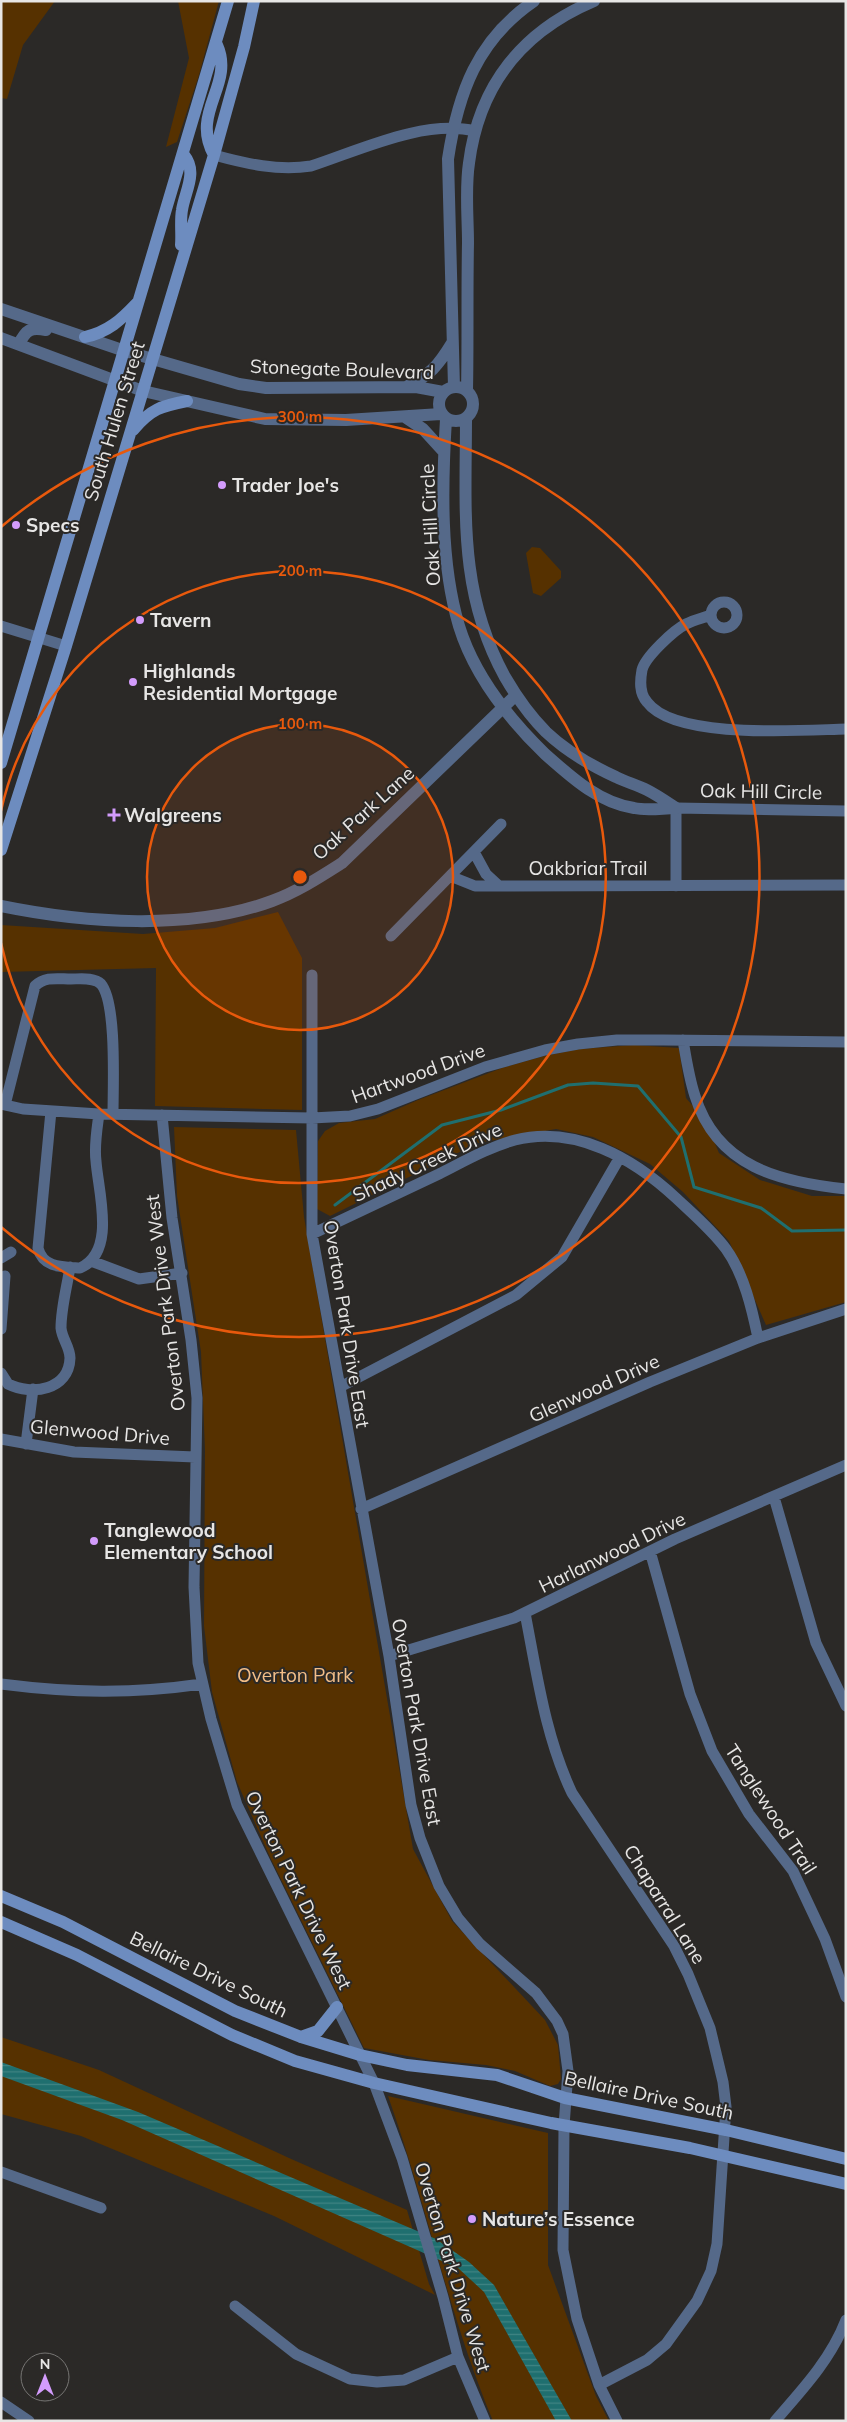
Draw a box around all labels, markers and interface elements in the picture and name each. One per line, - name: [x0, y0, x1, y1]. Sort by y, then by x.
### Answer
- street label: South Hulen Street: [78, 338, 150, 504]
- street label: Stonegate Boulevard: [249, 354, 435, 384]
- text: 300 m: [278, 407, 322, 426]
- street label: Oak Hill Circle: [415, 463, 445, 587]
- place label: Trader Joe's: [232, 473, 339, 497]
- marker: Trader Joe's: [216, 479, 228, 491]
- place label: Specs: [26, 513, 80, 537]
- marker: Specs: [10, 519, 22, 531]
- text: 200 m: [278, 561, 322, 580]
- place label: Tavern: [150, 608, 211, 632]
- marker: Tavern: [134, 614, 146, 626]
- place label: Highlands Residential Mortgage: [143, 659, 337, 705]
- marker: Highlands Residential Mortgage: [127, 676, 139, 688]
- text: 100 m: [278, 714, 322, 733]
- street label: Oak Park Lane: [307, 761, 419, 865]
- street label: Oak Hill Circle: [700, 778, 822, 804]
- place label: Walgreens: [124, 803, 222, 827]
- marker: Walgreens: [108, 809, 120, 821]
- street label: Oakbriar Trail: [528, 856, 648, 880]
- centre of rings: [291, 868, 309, 886]
- street label: Hartwood Drive: [348, 1038, 488, 1108]
- street label: Shady Creek Drive: [349, 1117, 505, 1207]
- street label: Overton Park Drive West: [140, 1193, 190, 1413]
- street label: Overton Park Drive East: [319, 1218, 375, 1430]
- street label: Glenwood Drive: [525, 1349, 663, 1427]
- street label: Glenwood Drive: [29, 1414, 171, 1450]
- street label: Harlanwood Drive: [535, 1506, 689, 1598]
- place label: Tanglewood Elementary School: [104, 1518, 273, 1564]
- marker: Tanglewood Elementary School: [88, 1535, 100, 1547]
- street label: Overton Park Drive East: [387, 1616, 447, 1828]
- park label: Overton Park: [237, 1663, 353, 1687]
- street label: Tanglewood Trail: [720, 1739, 822, 1879]
- street label: Overton Park Drive West: [240, 1787, 358, 1994]
- street label: Chaparral Lane: [619, 1840, 711, 1968]
- street label: Bellaire Drive South: [126, 1925, 292, 2023]
- street label: Bellaire Drive South: [562, 2065, 736, 2125]
- street label: Overton Park Drive West: [410, 2159, 496, 2375]
- place label: Nature’s Essence: [482, 2207, 635, 2231]
- marker: Nature’s Essence: [466, 2213, 478, 2225]
- north arrow: [20, 2352, 70, 2402]
- text: N: [40, 2355, 50, 2373]

